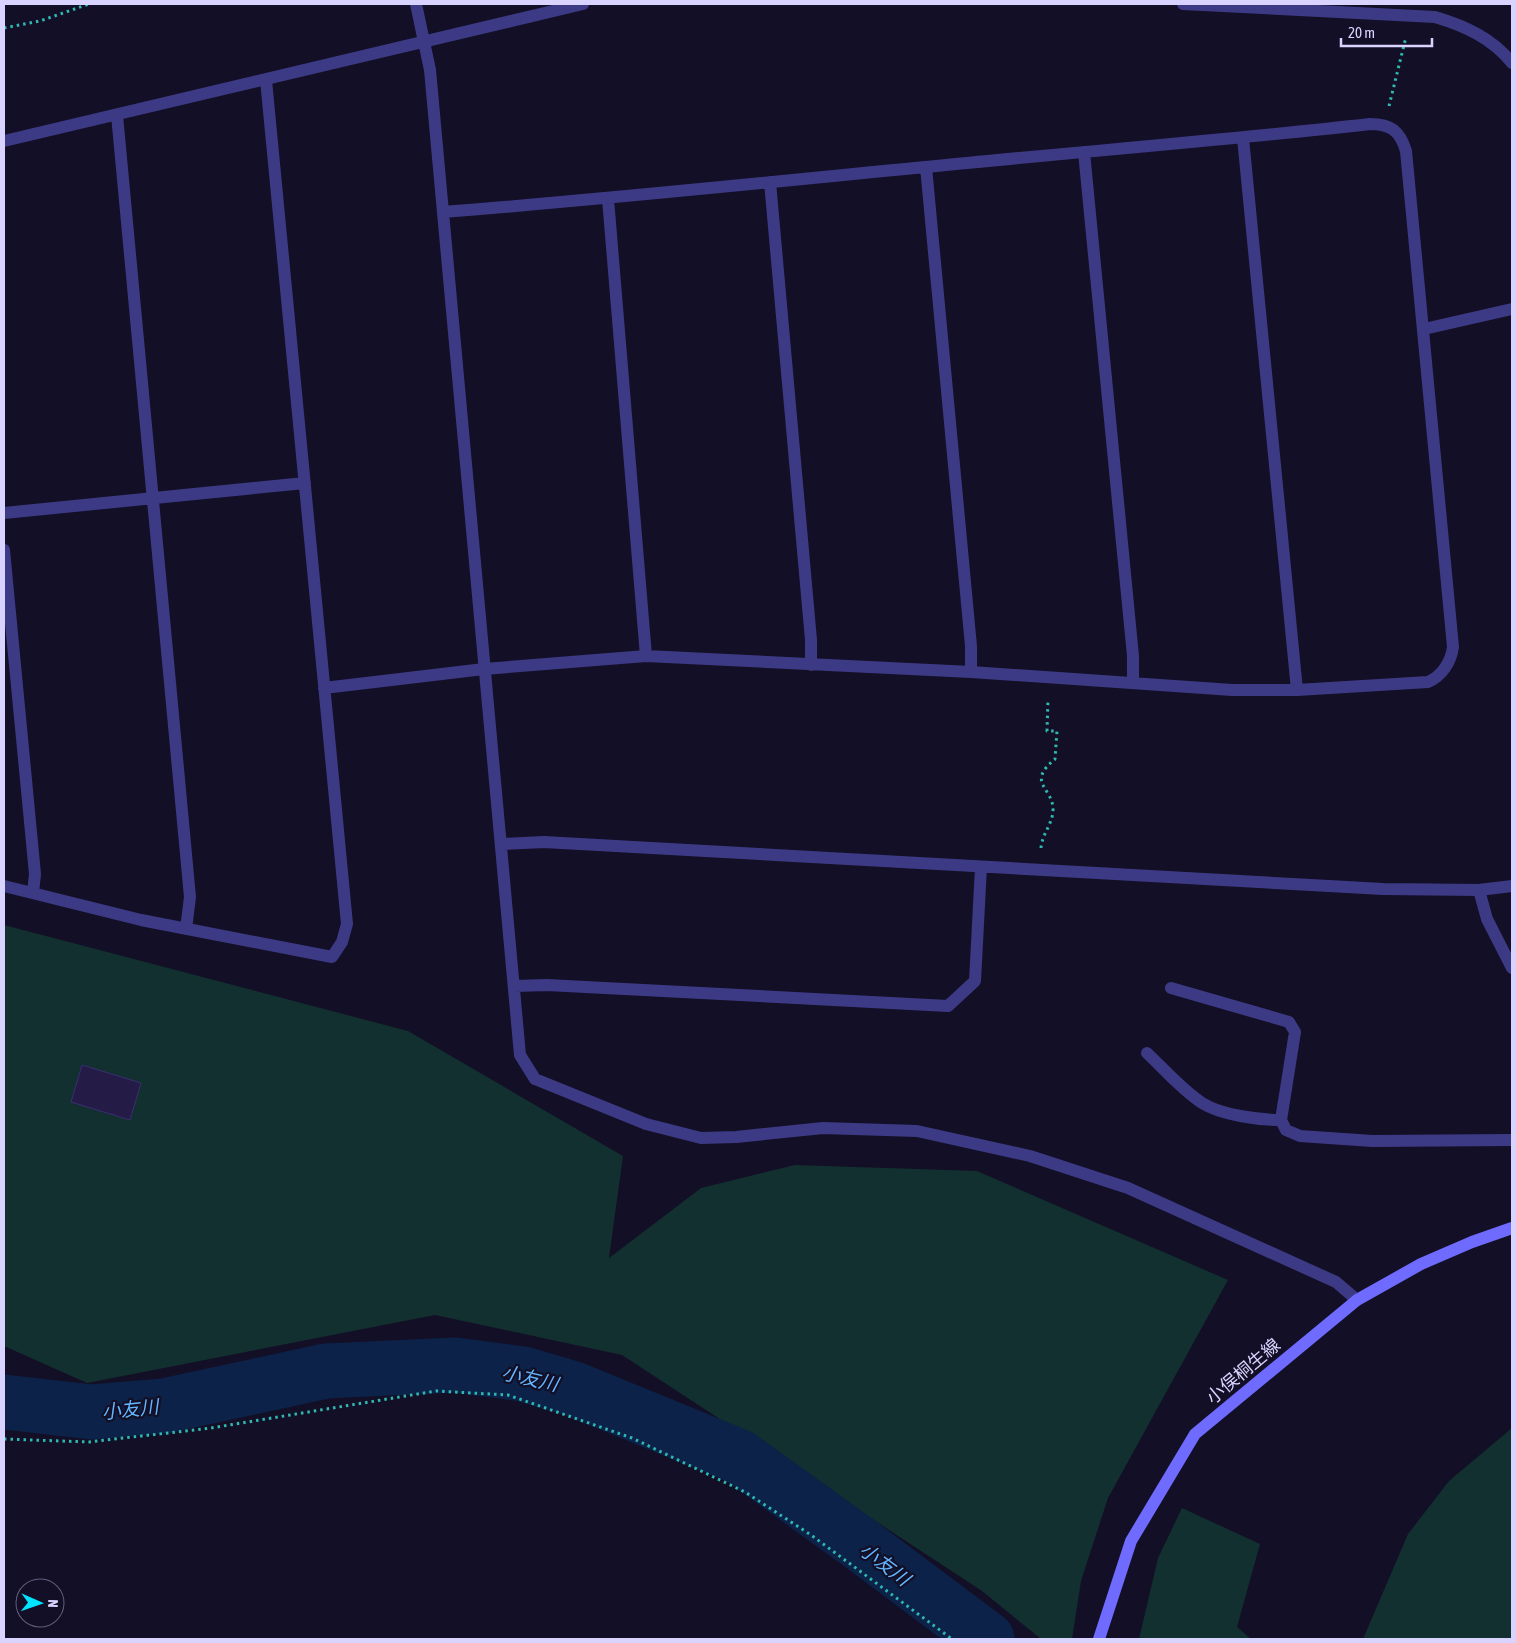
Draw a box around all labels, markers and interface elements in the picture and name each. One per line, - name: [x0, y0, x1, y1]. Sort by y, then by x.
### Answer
- scale bar: [1341, 15, 1432, 47]
- text: 20 m: [1348, 24, 1375, 41]
- street label: 小俣桐生線: [1202, 1334, 1284, 1408]
- water label: 小友川: [500, 1361, 562, 1396]
- water label: 小友川: [100, 1395, 161, 1423]
- water label: 小友川: [856, 1538, 916, 1591]
- north arrow: [15, 1578, 65, 1628]
- text: N: [45, 1599, 61, 1608]

